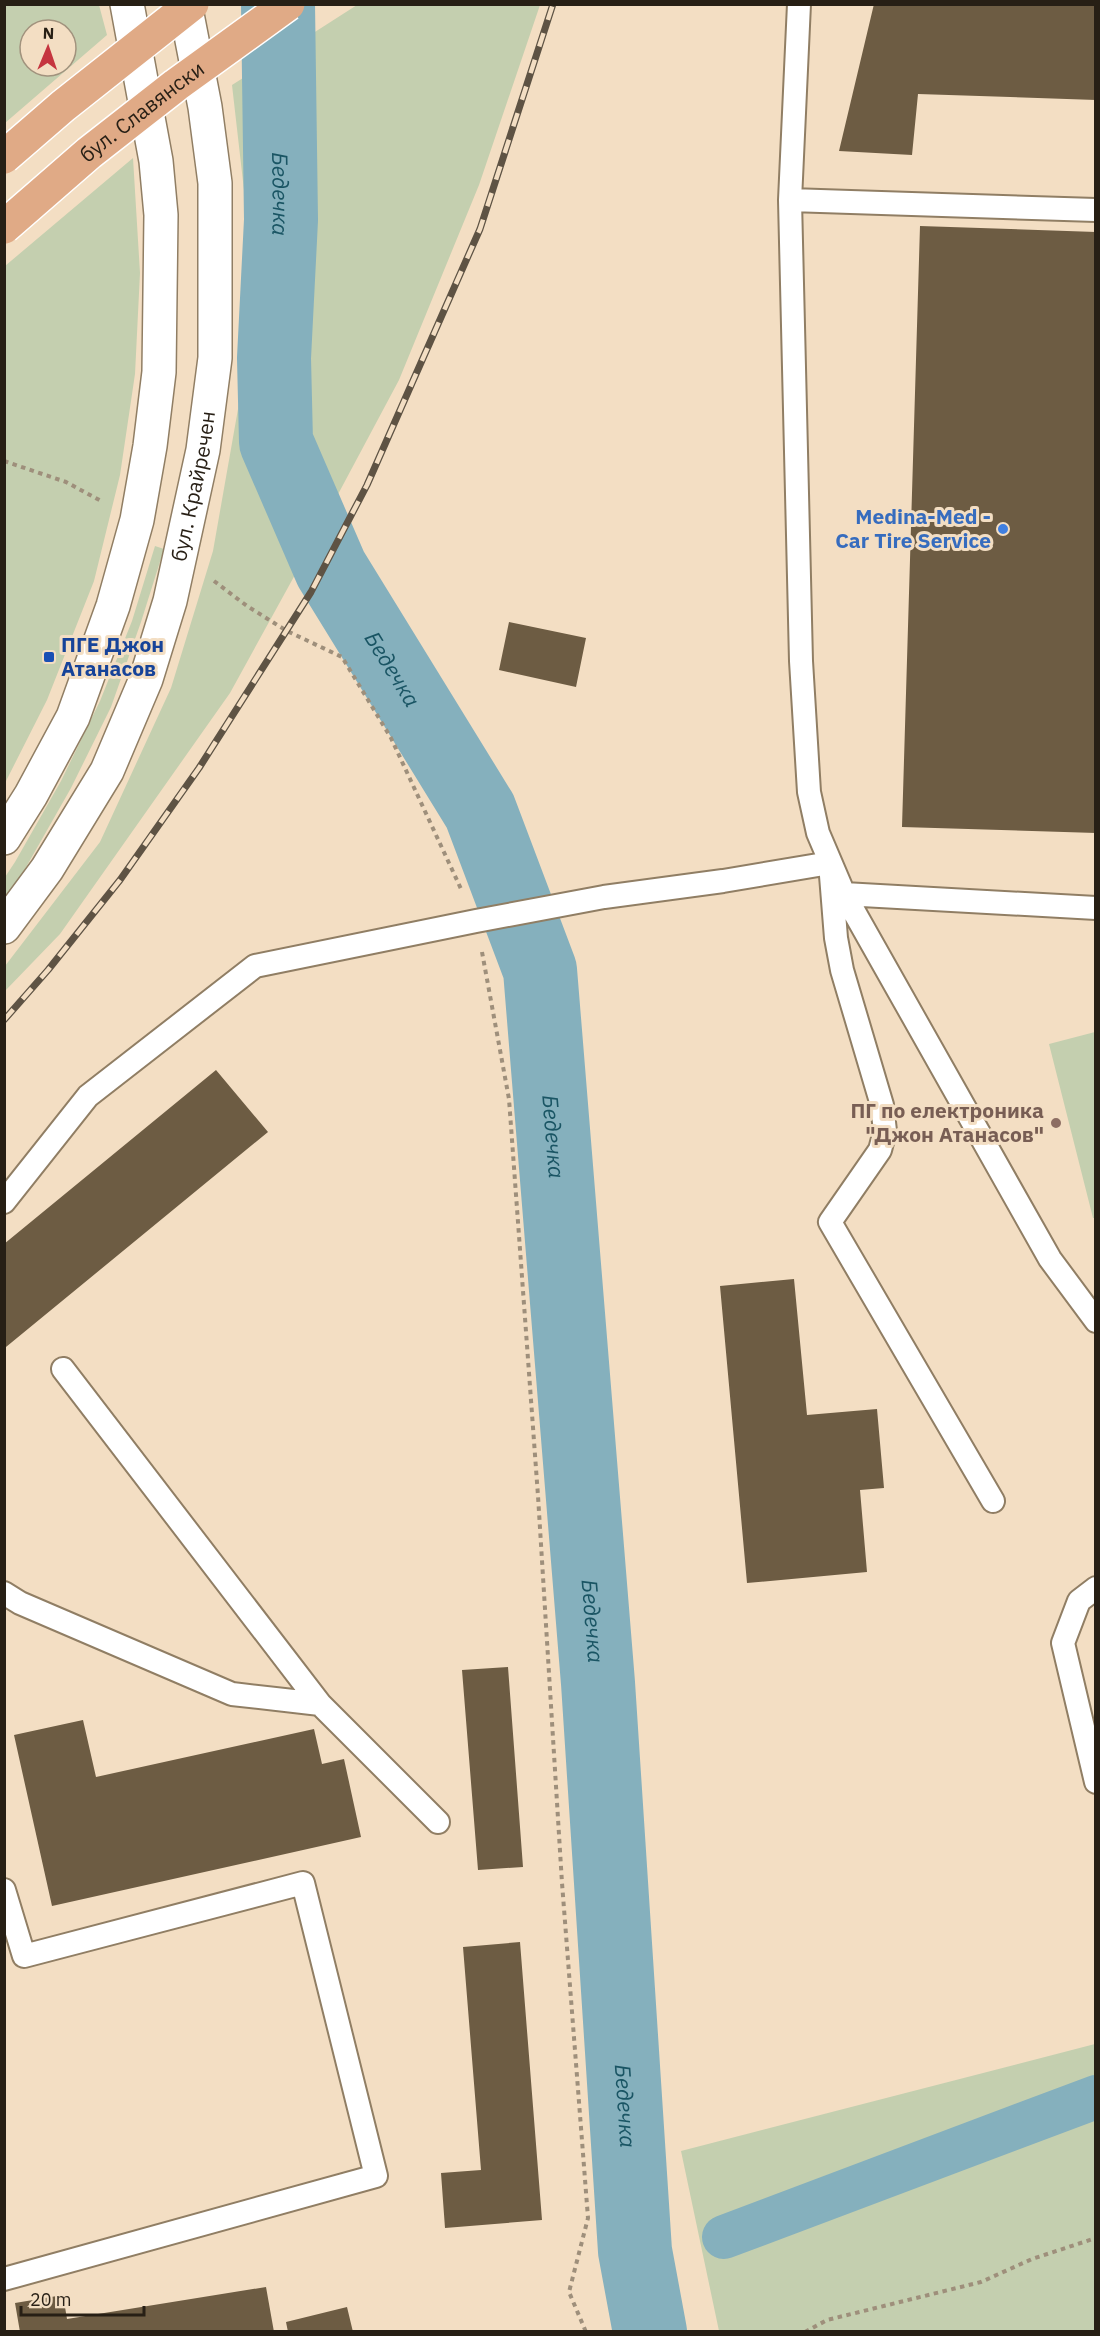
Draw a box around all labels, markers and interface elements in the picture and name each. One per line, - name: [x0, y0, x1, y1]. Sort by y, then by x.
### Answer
- north arrow: [18, 18, 78, 78]
- text: N: [42, 23, 55, 43]
- street label: бул. Славянски: [73, 54, 210, 168]
- water label: Бедечка: [266, 152, 296, 237]
- street label: бул. Крайречен: [164, 409, 221, 564]
- place label: Medina-Med - Car Tire Service: [835, 502, 991, 554]
- marker: Medina-Med - Car Tire Service: [996, 522, 1010, 536]
- water label: Бедечка: [359, 625, 427, 712]
- place label: ПГЕ Джон Атанасов: [61, 630, 164, 682]
- marker: ПГЕ Джон Атанасов: [42, 650, 56, 664]
- water label: Бедечка: [536, 1094, 572, 1180]
- place label: ПГ по електроника "Джон Атанасов": [850, 1096, 1044, 1148]
- marker: ПГ по електроника "Джон Атанасов": [1049, 1116, 1063, 1130]
- water label: Бедечка: [576, 1578, 611, 1664]
- water label: Бедечка: [609, 2063, 643, 2149]
- scale bar: [21, 2279, 144, 2317]
- text: 20 m: [30, 2288, 72, 2311]

